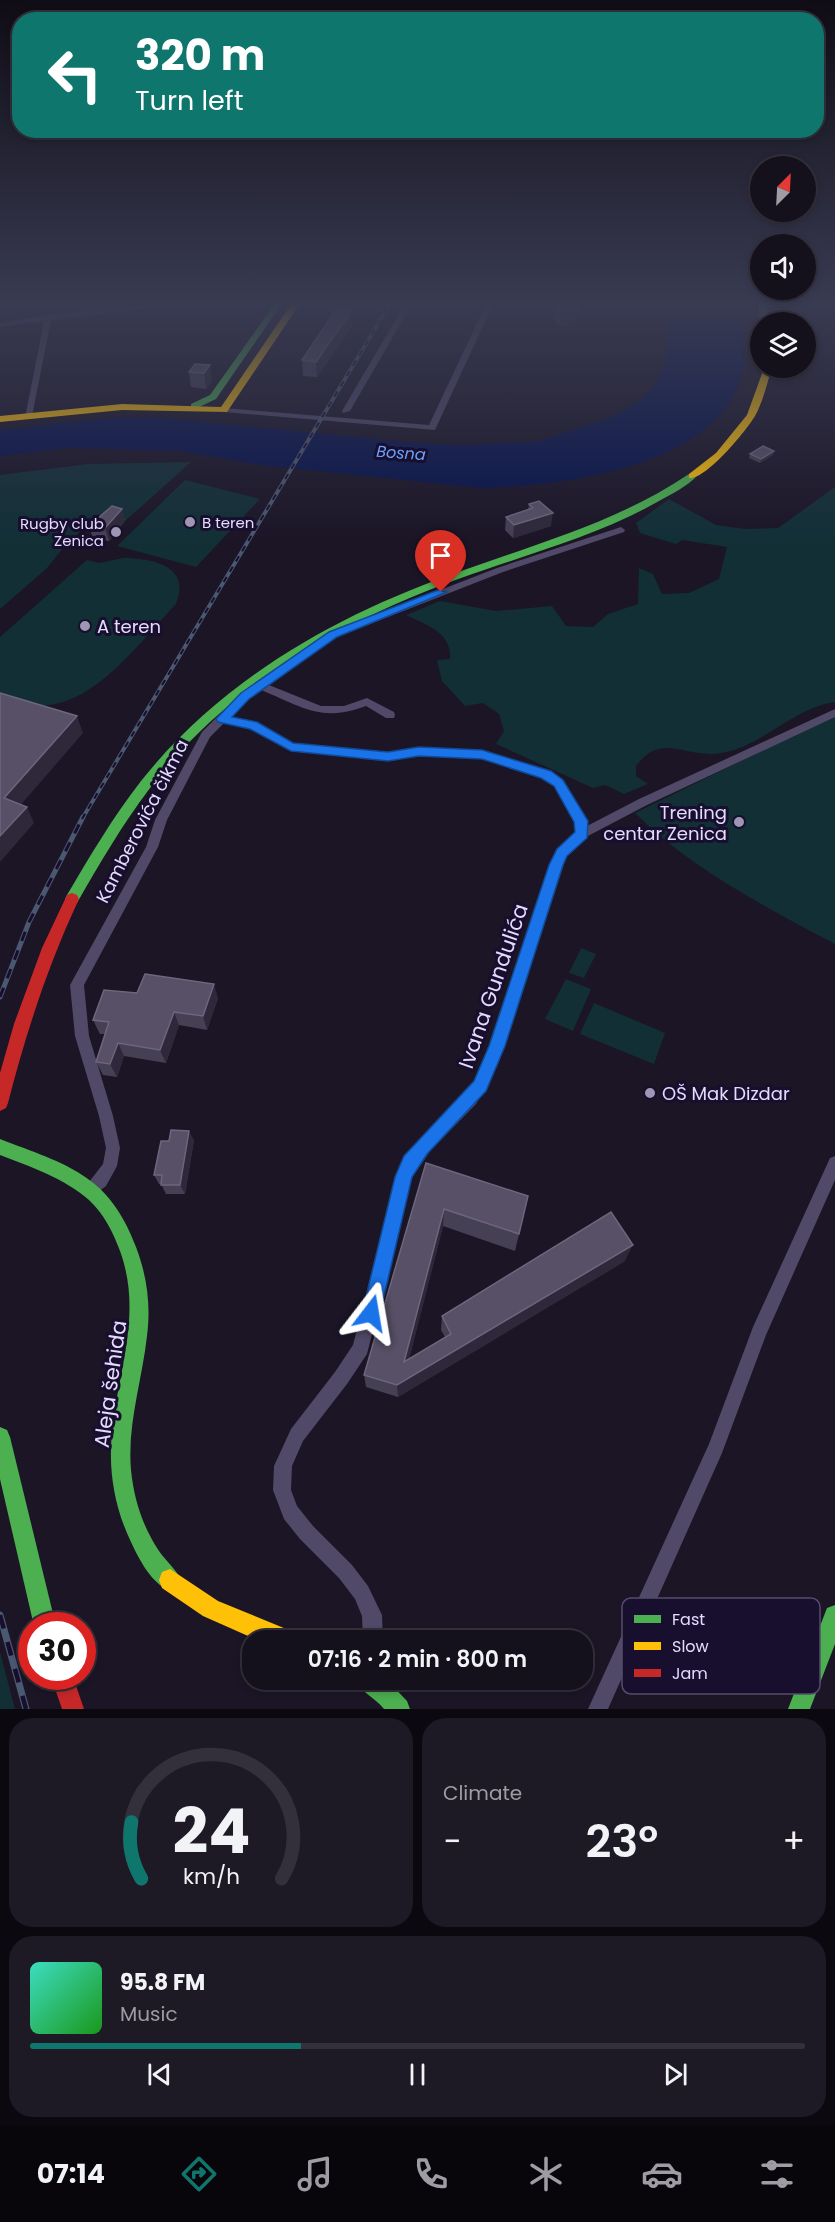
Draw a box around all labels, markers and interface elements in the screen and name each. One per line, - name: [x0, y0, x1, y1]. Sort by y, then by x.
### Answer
- text: 320 m: [135, 26, 265, 85]
- icon: left: [36, 36, 114, 114]
- text: Turn left: [135, 82, 244, 119]
- north arrow: [750, 156, 816, 222]
- map controls: [750, 156, 816, 378]
- button: sound: [750, 234, 816, 300]
- button: layers: [750, 312, 816, 378]
- water label: Bosna: [376, 440, 427, 466]
- place label: B teren: [202, 512, 254, 533]
- place label: Rugby club Zenica: [20, 513, 104, 551]
- marker: B teren: [183, 515, 197, 529]
- marker: Rugby club Zenica: [109, 525, 123, 539]
- pin: [415, 530, 466, 592]
- icon: arrive: [424, 539, 457, 572]
- place label: A teren: [97, 614, 161, 639]
- marker: A teren: [78, 619, 92, 633]
- street label: Kamberovića čikma: [90, 735, 194, 907]
- place label: Trening centar Zenica: [603, 800, 727, 846]
- marker: Trening centar Zenica: [732, 815, 746, 829]
- street label: Ivana Gundulića: [451, 900, 535, 1072]
- place label: OŠ Mak Dizdar: [662, 1081, 790, 1106]
- marker: OŠ Mak Dizdar: [643, 1086, 657, 1100]
- position arrow: [339, 1281, 403, 1345]
- street label: Aleja šehida: [87, 1318, 133, 1450]
- legend: [622, 1598, 820, 1694]
- text: Fast: [672, 1608, 705, 1631]
- speed limit sign: 30: [18, 1612, 96, 1690]
- text: Slow: [672, 1635, 709, 1658]
- text: 07:16 · 2 min · 800 m: [308, 1644, 527, 1675]
- text: Jam: [672, 1662, 708, 1685]
- text: Climate: [443, 1779, 522, 1807]
- text: 24: [172, 1787, 250, 1875]
- text: 23°: [585, 1810, 658, 1873]
- text: −: [443, 1818, 461, 1865]
- text: +: [782, 1818, 805, 1865]
- text: km/h: [182, 1862, 240, 1893]
- text: 95.8 FM: [120, 1967, 205, 1998]
- text: Music: [120, 2000, 178, 2028]
- icon: previous: [143, 2058, 176, 2091]
- icon: pause: [401, 2058, 434, 2091]
- icon: next: [659, 2058, 692, 2091]
- icon: directions: [178, 2153, 220, 2195]
- icon: music: [294, 2153, 336, 2195]
- icon: phone: [410, 2153, 452, 2195]
- icon: climate: [525, 2153, 567, 2195]
- icon: car: [641, 2153, 683, 2195]
- icon: filters: [756, 2153, 798, 2195]
- text: 07:14: [37, 2155, 105, 2192]

